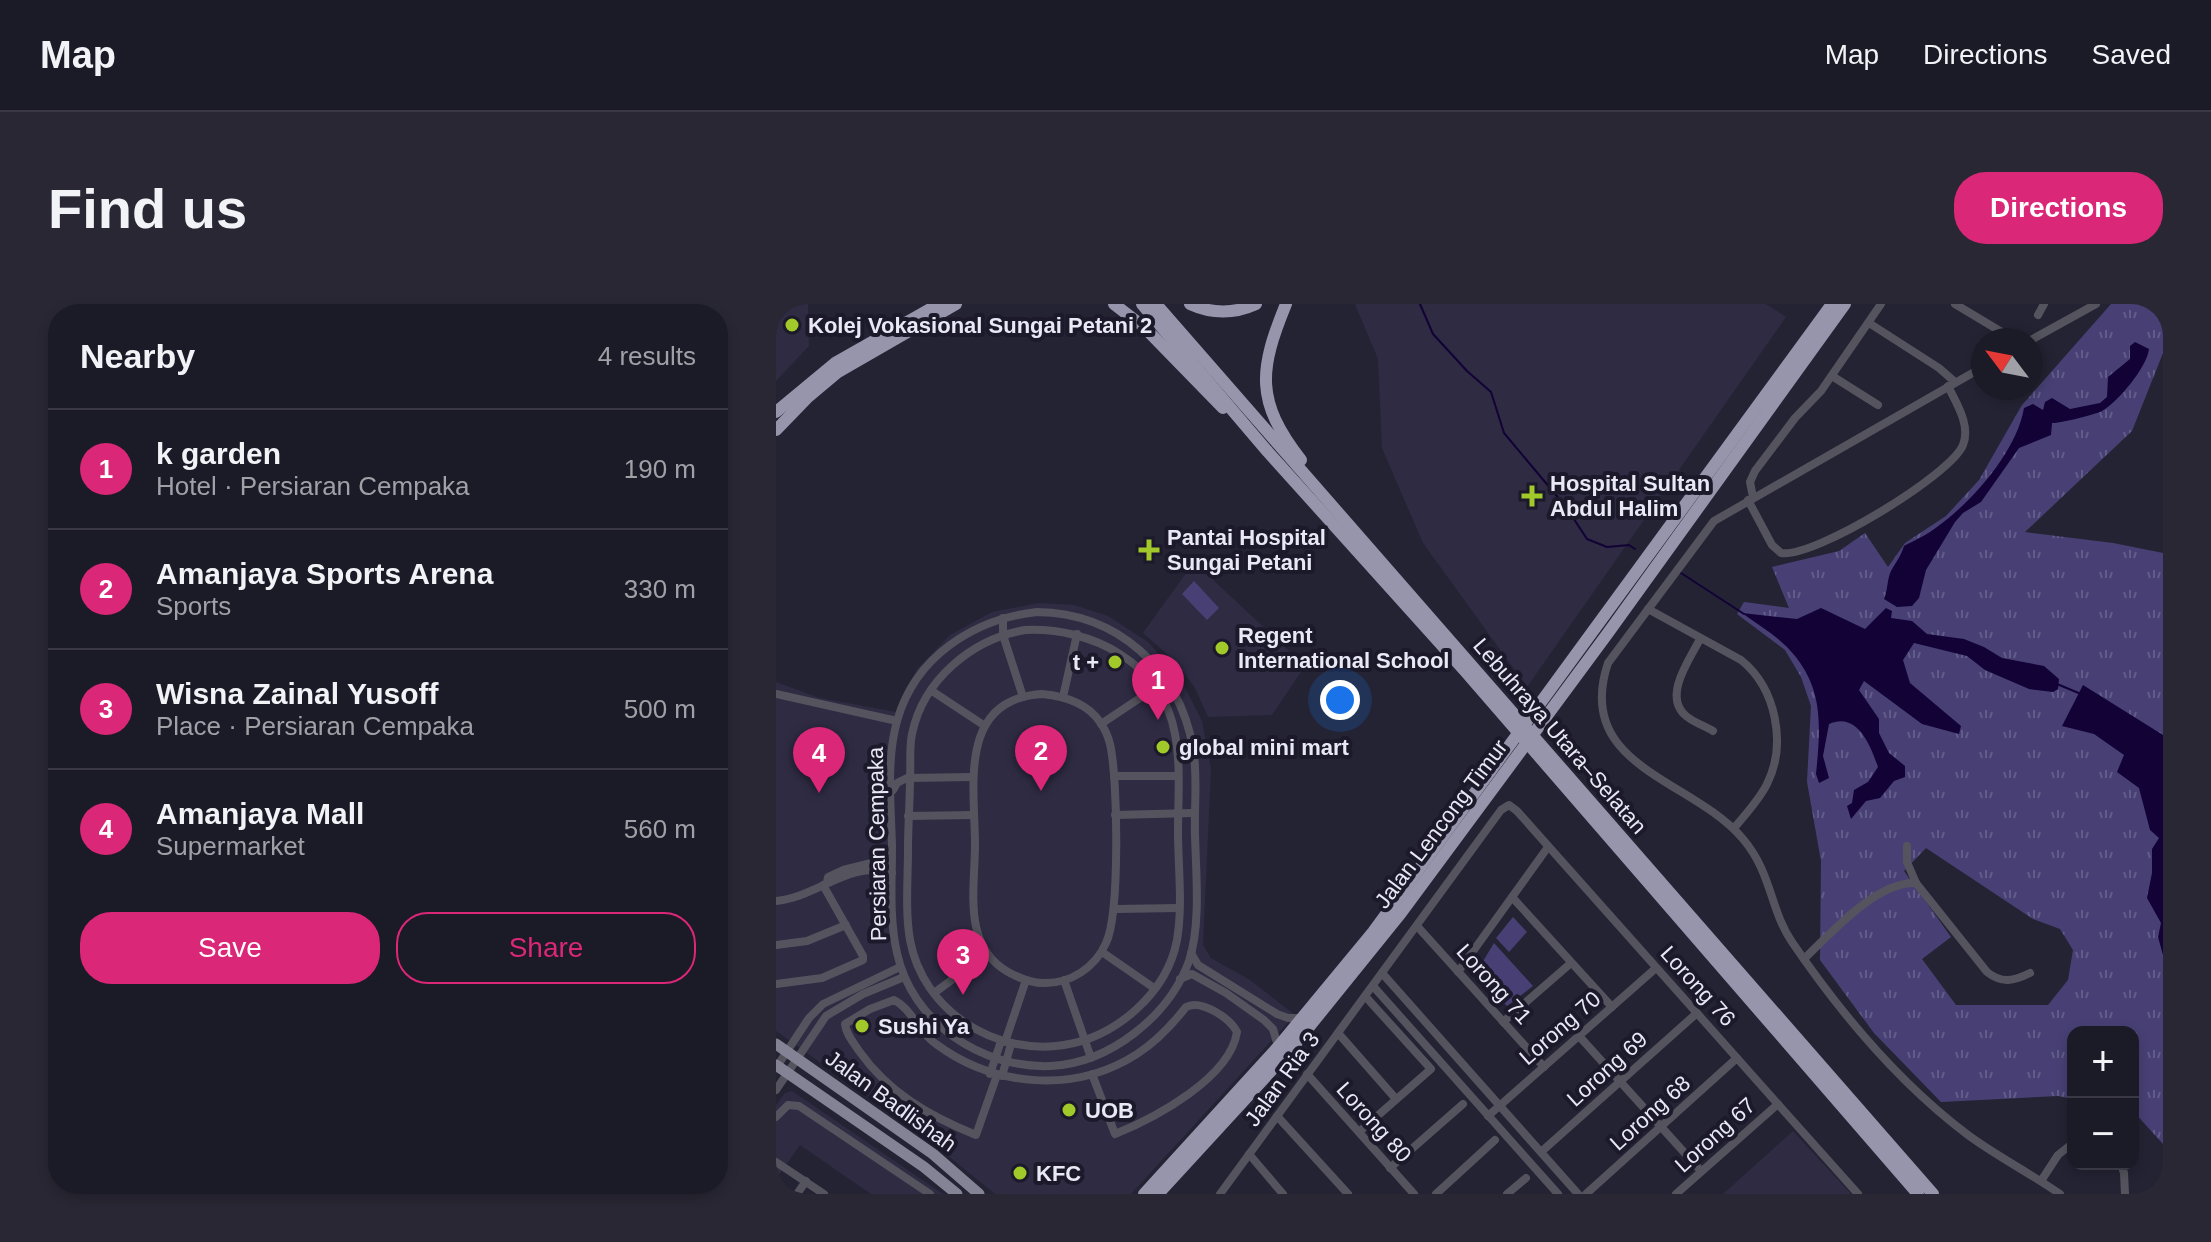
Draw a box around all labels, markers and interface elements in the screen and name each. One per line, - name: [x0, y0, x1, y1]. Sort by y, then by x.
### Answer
- text: Map: [40, 34, 116, 76]
- text: Map: [1825, 39, 1879, 70]
- text: Directions: [1923, 39, 2048, 70]
- text: Saved: [2092, 39, 2171, 70]
- button: Directions: [1954, 172, 2163, 244]
- text: Find us: [48, 177, 247, 240]
- place label: Kolej Vokasional Sungai Petani 2: [808, 313, 1152, 338]
- marker: Kolej Vokasional Sungai Petani 2: [783, 316, 801, 334]
- north arrow: [1971, 328, 2043, 400]
- text: Nearby: [80, 337, 195, 375]
- text: 4 results: [598, 341, 696, 371]
- text: k garden: [156, 437, 281, 470]
- text: 1: [99, 454, 113, 484]
- text: 190 m: [624, 454, 696, 484]
- text: Hotel · Persiaran Cempaka: [156, 471, 470, 501]
- place label: Hospital Sultan Abdul Halim: [1550, 471, 1710, 521]
- marker: Hospital Sultan Abdul Halim: [1521, 485, 1543, 507]
- place label: Pantai Hospital Sungai Petani: [1167, 525, 1326, 575]
- marker: Pantai Hospital Sungai Petani: [1138, 539, 1160, 561]
- text: Amanjaya Sports Arena: [156, 557, 493, 590]
- text: 2: [99, 574, 113, 604]
- text: 330 m: [624, 574, 696, 604]
- text: Sports: [156, 591, 231, 621]
- place label: Regent International School: [1238, 623, 1449, 673]
- street label: Lebuhraya Utara–Selatan: [1468, 633, 1652, 839]
- marker: Regent International School: [1213, 639, 1231, 657]
- place label: t +: [1073, 650, 1099, 675]
- marker: t +: [1106, 653, 1124, 671]
- pin: 1: [1132, 654, 1184, 720]
- text: Wisna Zainal Yusoff: [156, 677, 439, 710]
- your location: [1320, 680, 1360, 720]
- text: 3: [99, 694, 113, 724]
- text: 500 m: [624, 694, 696, 724]
- text: Place · Persiaran Cempaka: [156, 711, 474, 741]
- pin: 2: [1015, 725, 1067, 791]
- pin: 4: [793, 727, 845, 793]
- place label: global mini mart: [1179, 735, 1350, 760]
- street label: Jalan Lencong Timur: [1370, 735, 1512, 913]
- marker: global mini mart: [1154, 738, 1172, 756]
- street label: Persiaran Cempaka: [863, 746, 891, 941]
- text: Amanjaya Mall: [156, 797, 364, 830]
- text: 4: [99, 814, 113, 844]
- text: 560 m: [624, 814, 696, 844]
- text: Supermarket: [156, 831, 305, 861]
- button: Save: [80, 912, 380, 984]
- button: Share: [396, 912, 696, 984]
- pin: 3: [937, 929, 989, 995]
- street label: Lorong 71: [1452, 939, 1536, 1029]
- street label: Lorong 76: [1656, 941, 1740, 1031]
- street label: Lorong 70: [1514, 986, 1606, 1070]
- place label: Sushi Ya: [878, 1014, 970, 1039]
- marker: Sushi Ya: [853, 1017, 871, 1035]
- map controls: [2067, 1026, 2139, 1170]
- button: +: [2067, 1026, 2139, 1098]
- street label: Jalan Ria 3: [1240, 1027, 1324, 1131]
- street label: Lorong 69: [1562, 1027, 1652, 1111]
- street label: Jalan Badlishah: [821, 1045, 961, 1157]
- street label: Lorong 68: [1605, 1071, 1695, 1155]
- street label: Lorong 80: [1332, 1077, 1416, 1167]
- street label: Lorong 67: [1670, 1093, 1760, 1177]
- place label: UOB: [1085, 1098, 1134, 1123]
- button: −: [2067, 1098, 2139, 1170]
- marker: UOB: [1060, 1101, 1078, 1119]
- place label: KFC: [1036, 1161, 1081, 1186]
- marker: KFC: [1011, 1164, 1029, 1182]

